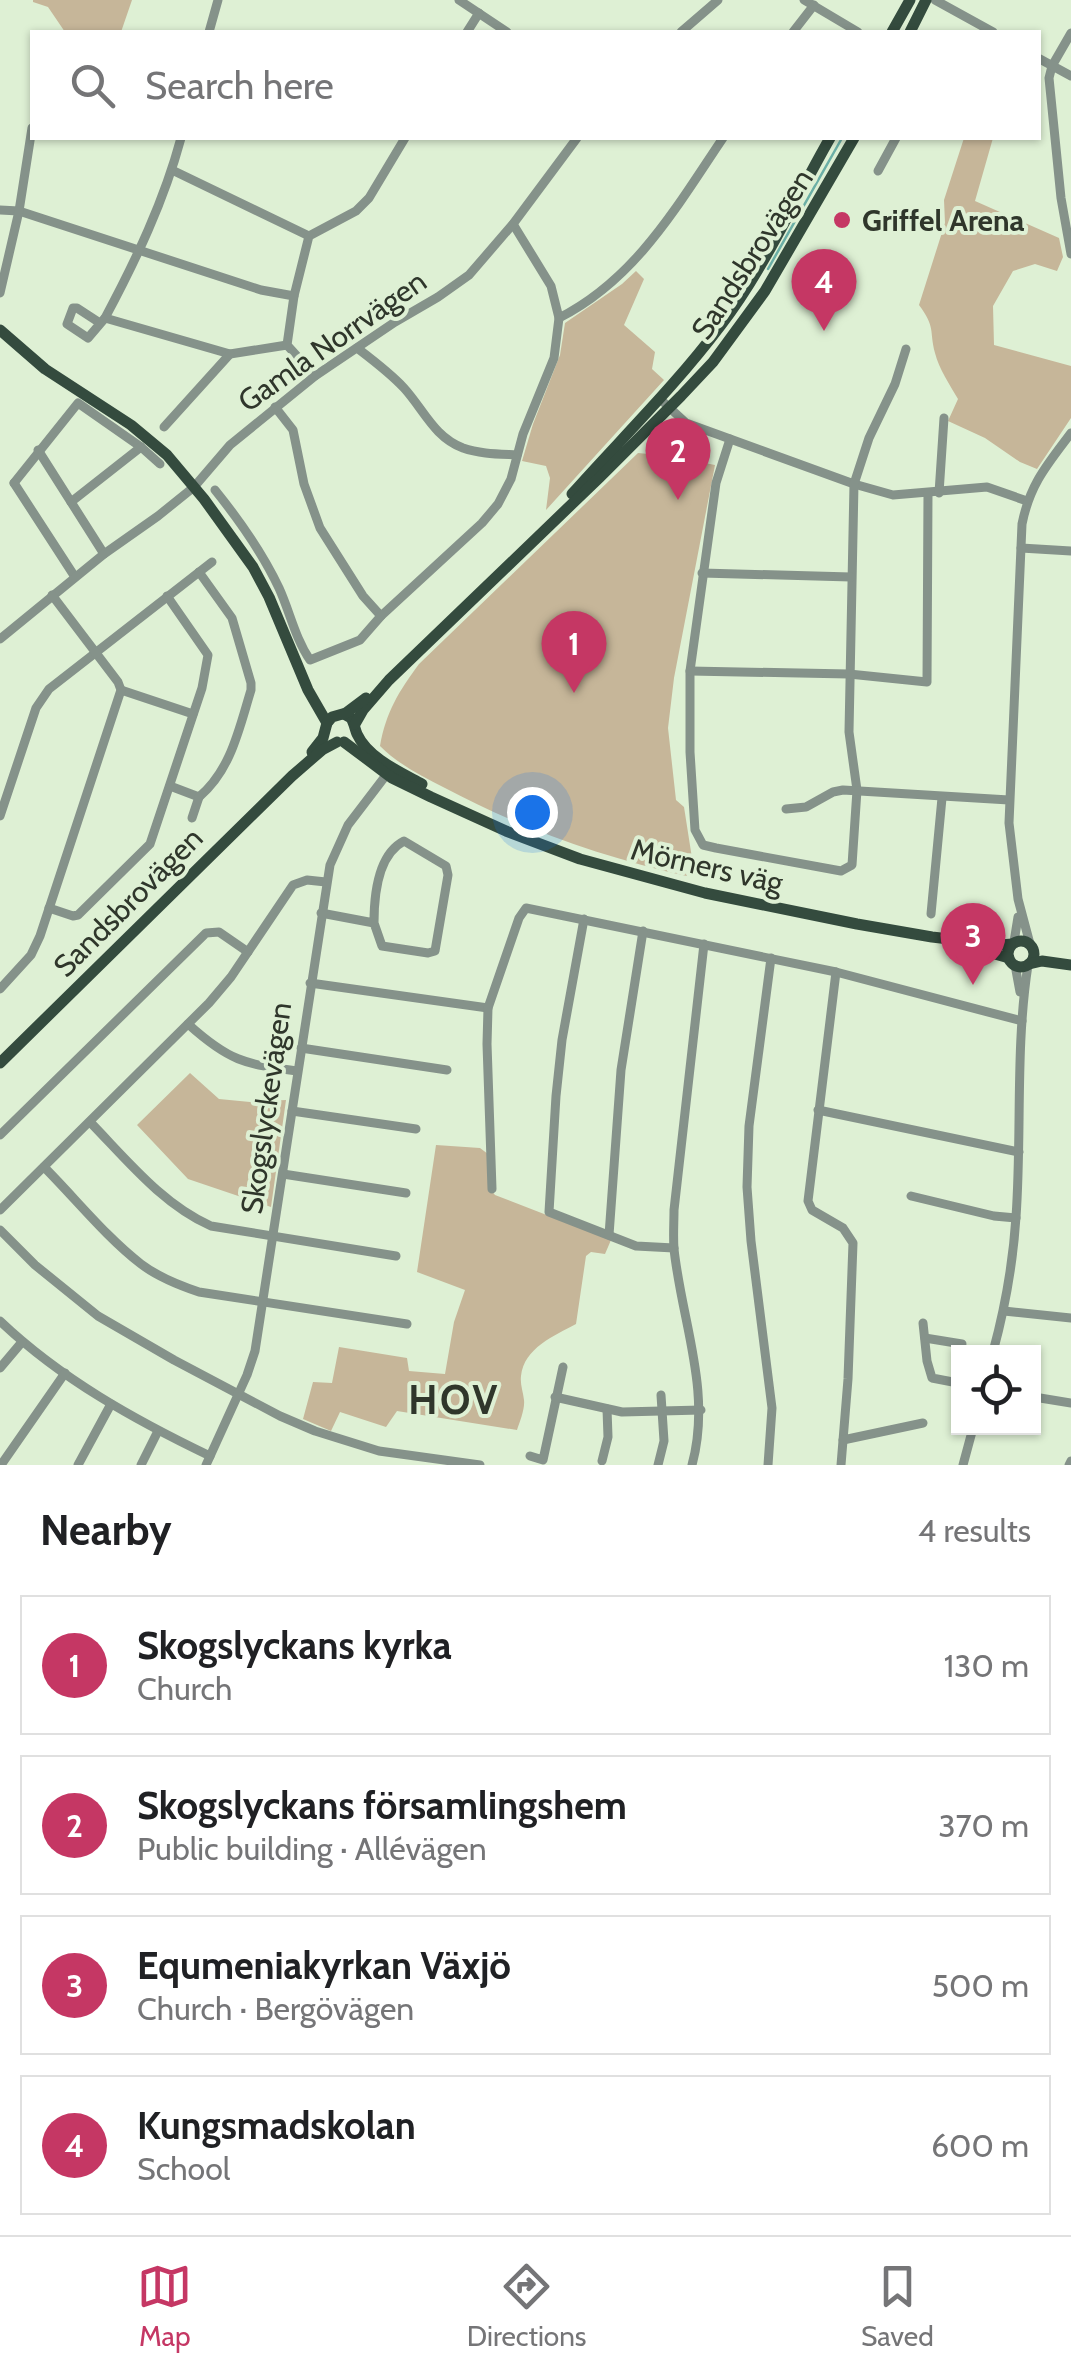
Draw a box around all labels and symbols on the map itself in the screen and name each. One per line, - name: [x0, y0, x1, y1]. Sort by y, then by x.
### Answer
- street label: Sandsbrovägen: [683, 162, 821, 346]
- place label: Griffel Arena: [862, 202, 1025, 239]
- marker: Griffel Arena: [831, 209, 853, 231]
- pin: 4: [792, 248, 856, 331]
- street label: Gamla Norrvägen: [231, 262, 433, 420]
- pin: 2: [646, 418, 710, 500]
- pin: 1: [542, 610, 606, 693]
- your location: [507, 787, 558, 838]
- street label: Sandsbrovägen: [46, 820, 210, 984]
- street label: Mörners väg: [627, 831, 788, 902]
- pin: 3: [940, 902, 1006, 985]
- street label: Skogslyckevägen: [233, 1000, 299, 1216]
- district label: HOV: [408, 1375, 500, 1424]

